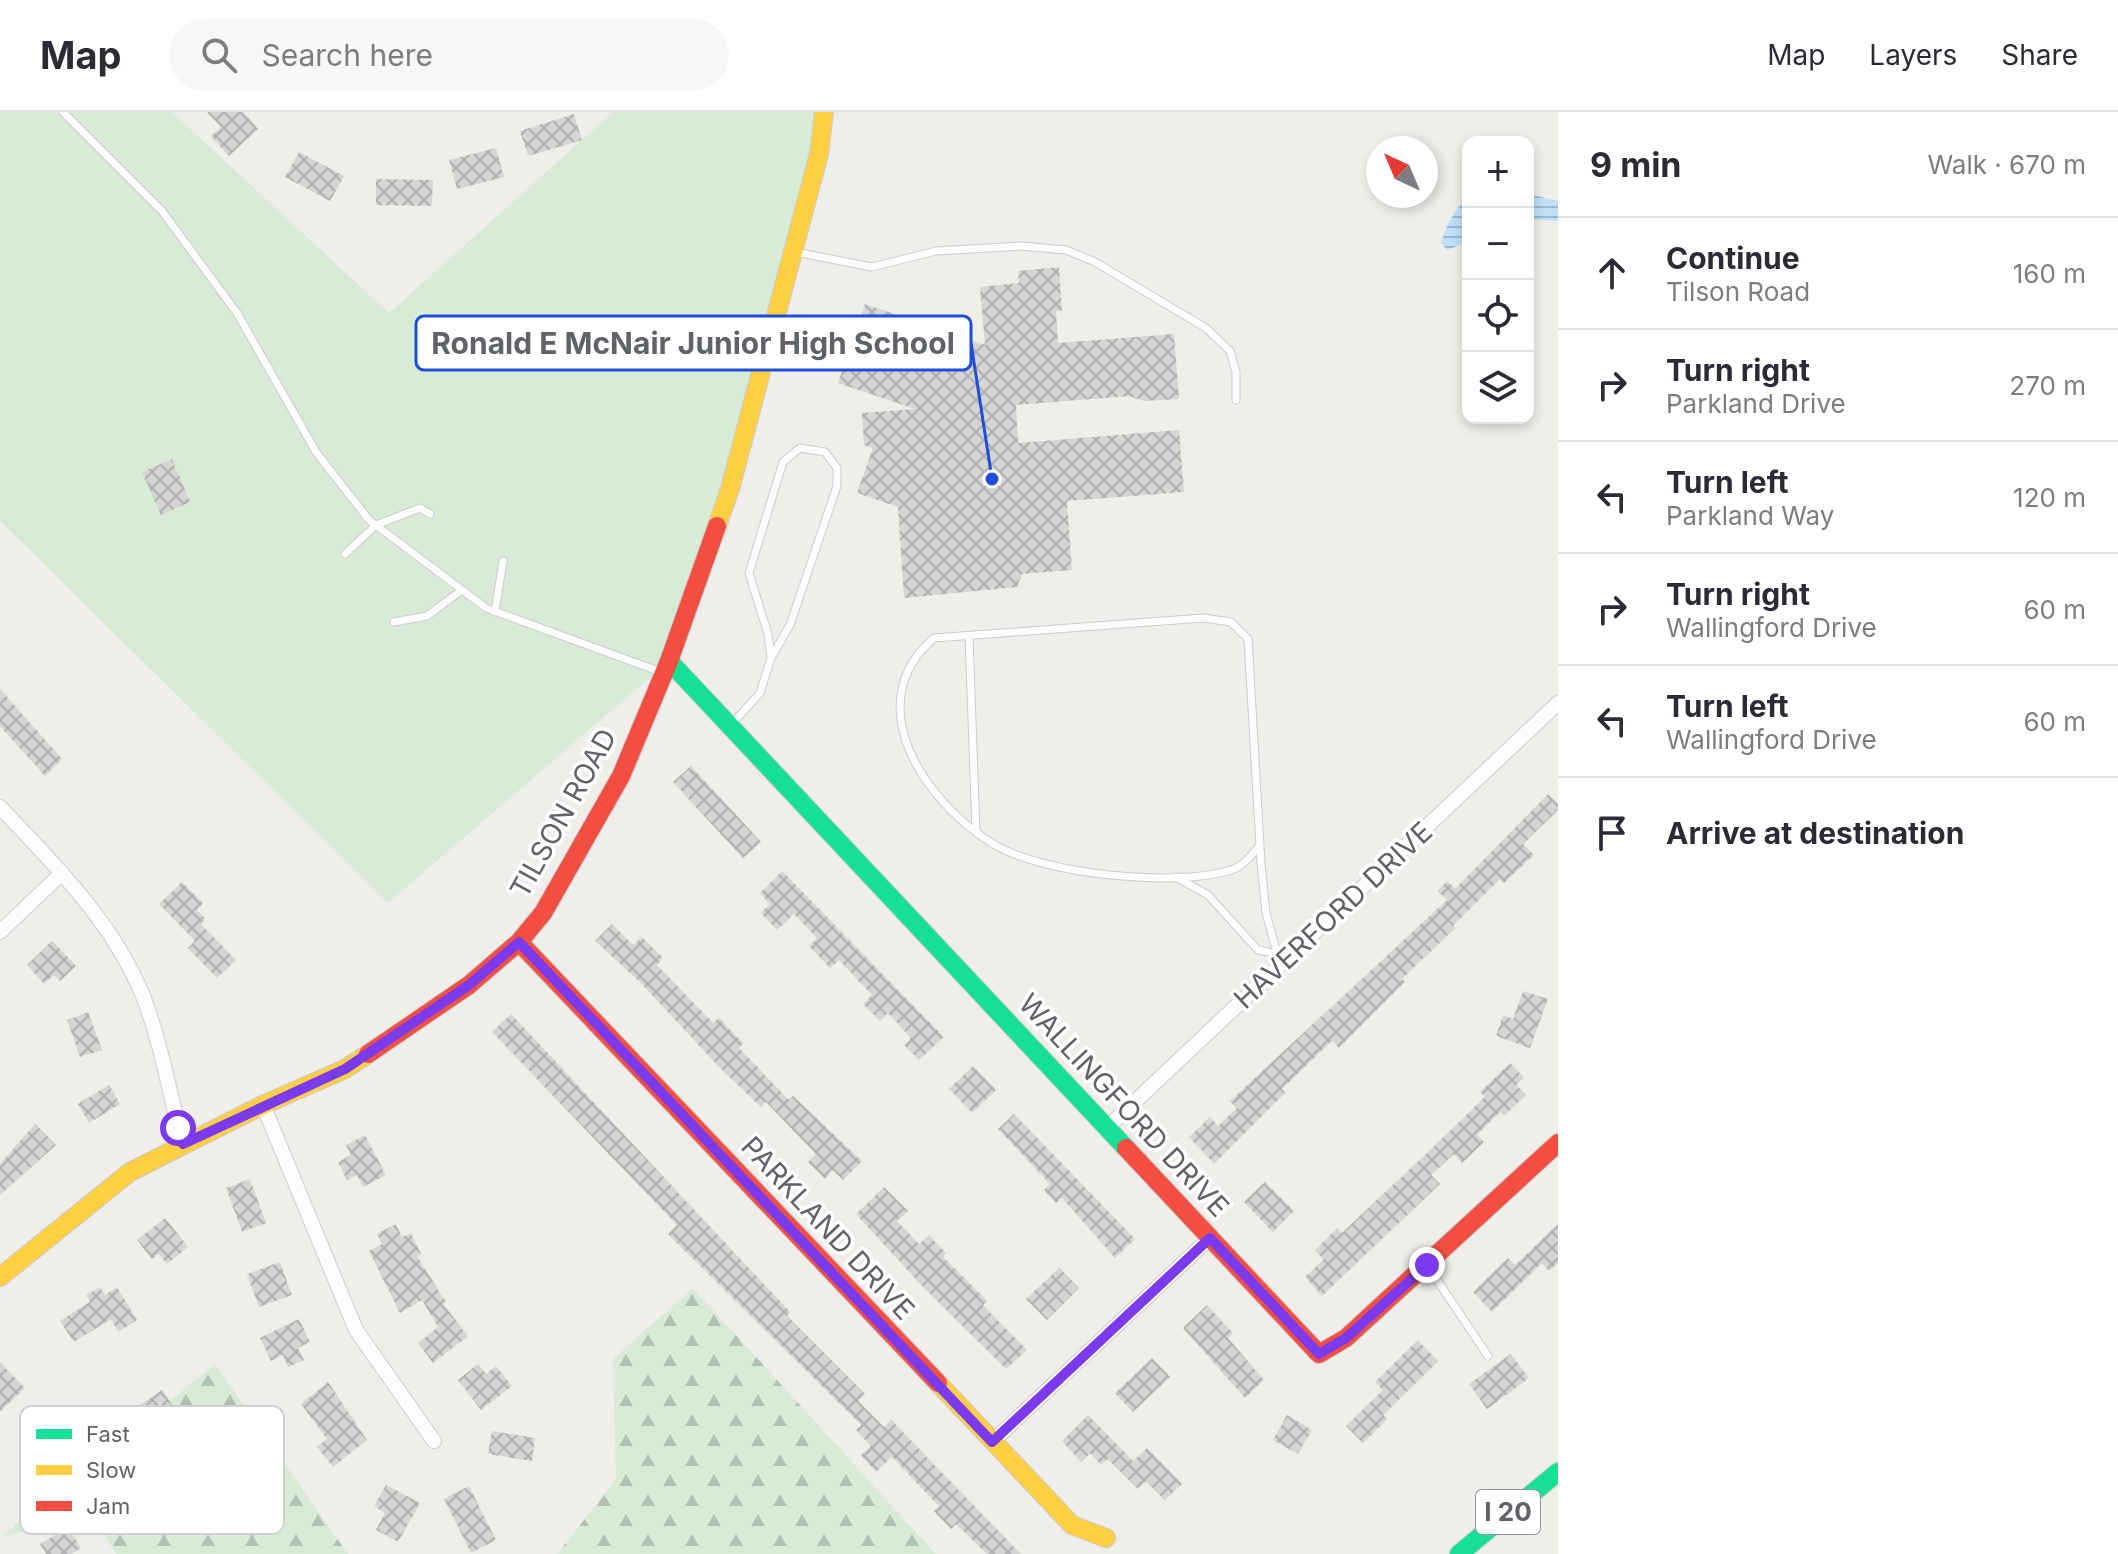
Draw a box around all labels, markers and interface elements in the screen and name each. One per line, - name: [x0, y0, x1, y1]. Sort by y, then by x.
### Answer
- search box: [169, 19, 729, 91]
- text: Map: [40, 32, 121, 78]
- icon: search: [197, 33, 241, 77]
- text: Search here: [261, 37, 433, 73]
- text: Map: [1767, 38, 1825, 72]
- text: Layers: [1869, 38, 1957, 72]
- text: Share: [2001, 38, 2078, 72]
- north arrow: [1366, 136, 1438, 208]
- map controls: [1462, 136, 1534, 424]
- button: +: [1462, 136, 1534, 208]
- text: 9 min: [1590, 144, 1682, 185]
- text: Walk · 670 m: [1927, 149, 2086, 180]
- button: −: [1462, 208, 1534, 280]
- text: Continue: [1666, 240, 1800, 276]
- icon: ahead: [1590, 251, 1634, 295]
- text: 160 m: [2013, 258, 2086, 289]
- text: Tilson Road: [1666, 276, 1810, 307]
- button: locate: [1462, 280, 1534, 352]
- callout: Ronald E McNair Junior High School: [416, 316, 971, 370]
- text: Ronald E McNair Junior High School: [431, 325, 955, 361]
- button: layers: [1462, 352, 1534, 424]
- text: Turn right: [1666, 352, 1810, 388]
- icon: right: [1590, 363, 1634, 407]
- text: 270 m: [2009, 370, 2086, 401]
- text: Parkland Drive: [1666, 388, 1846, 419]
- text: Turn left: [1666, 464, 1788, 500]
- icon: left: [1590, 475, 1634, 519]
- text: 120 m: [2013, 482, 2086, 513]
- text: Parkland Way: [1666, 500, 1834, 531]
- text: Turn right: [1666, 576, 1810, 612]
- icon: right: [1590, 587, 1634, 631]
- text: 60 m: [2023, 594, 2086, 625]
- text: Wallingford Drive: [1666, 612, 1877, 643]
- text: Turn left: [1666, 688, 1788, 724]
- icon: left: [1590, 699, 1634, 743]
- text: 60 m: [2023, 706, 2086, 737]
- street label: TILSON ROAD: [503, 723, 623, 903]
- text: Wallingford Drive: [1666, 724, 1877, 755]
- icon: arrive: [1590, 811, 1634, 855]
- street label: HAVERFORD DRIVE: [1227, 814, 1439, 1016]
- text: Arrive at destination: [1666, 815, 1964, 851]
- street label: WALLINGFORD DRIVE: [1012, 986, 1236, 1224]
- route start: [160, 1110, 196, 1146]
- street label: PARKLAND DRIVE: [734, 1129, 922, 1327]
- route end: [1409, 1247, 1445, 1283]
- legend: [20, 1406, 284, 1534]
- text: Fast: [86, 1421, 130, 1447]
- text: Slow: [86, 1457, 136, 1483]
- road number: I 20: [1476, 1490, 1540, 1534]
- text: Jam: [86, 1493, 130, 1519]

